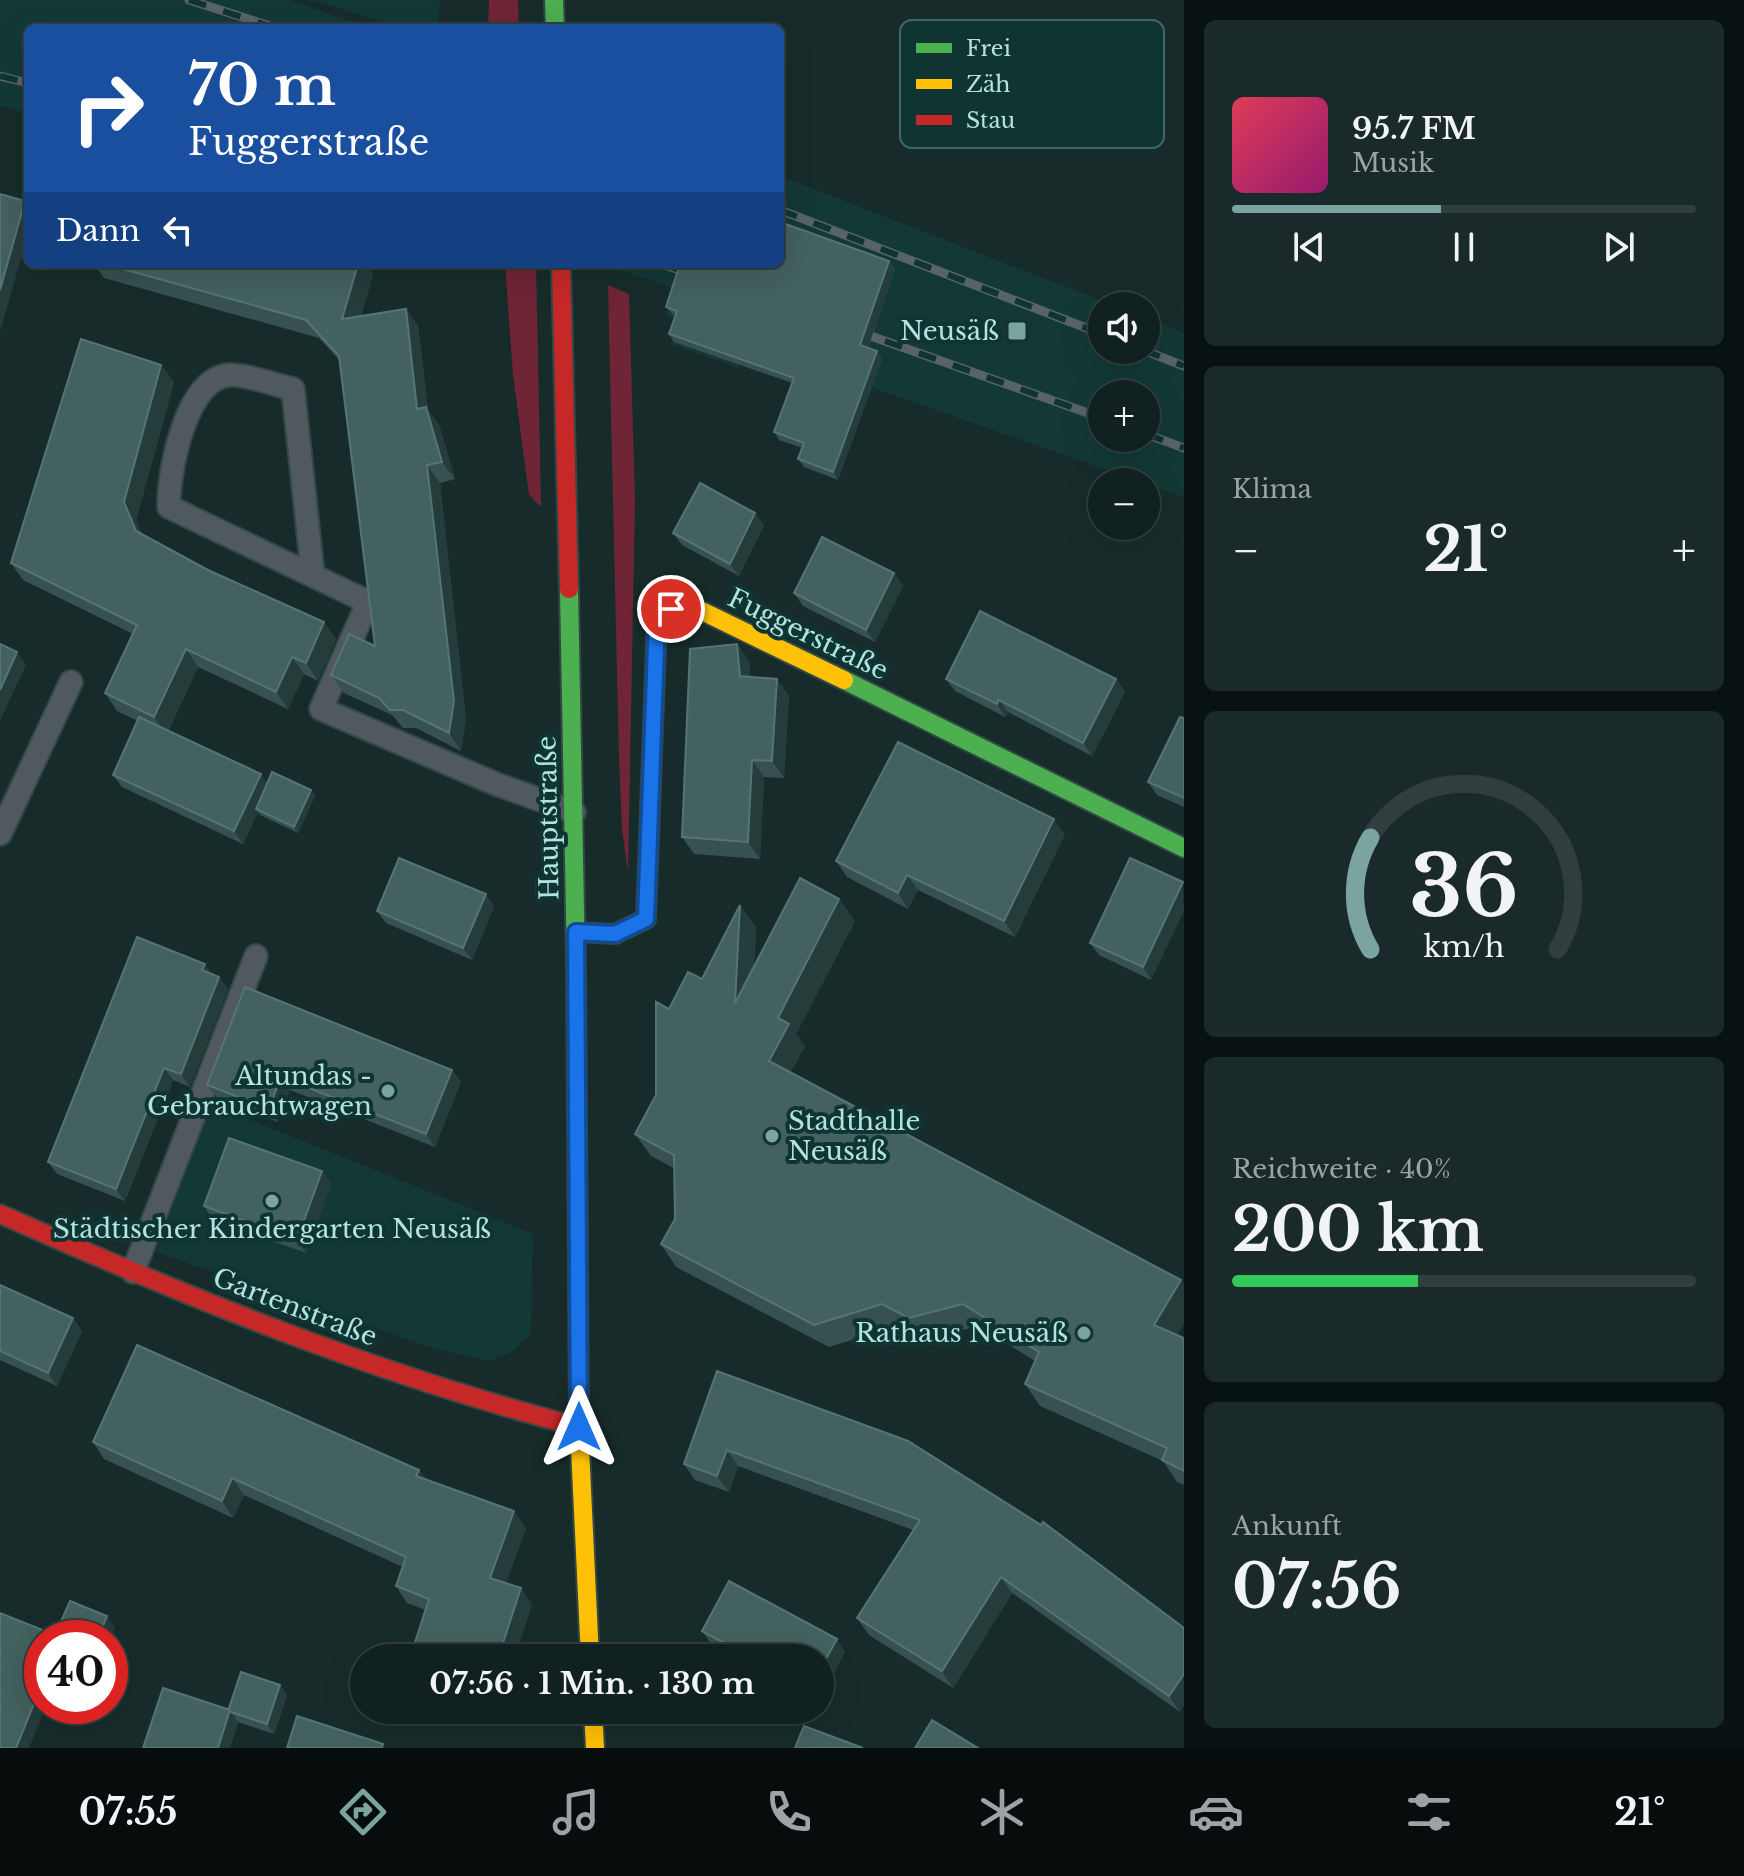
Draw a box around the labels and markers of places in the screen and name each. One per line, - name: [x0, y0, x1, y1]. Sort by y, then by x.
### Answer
- place label: Neusäß: [900, 315, 999, 347]
- marker: Neusäß: [1006, 320, 1028, 342]
- pin: [637, 575, 705, 643]
- place label: Altundas - Gebrauchtwagen: [147, 1060, 372, 1122]
- marker: Altundas - Gebrauchtwagen: [379, 1082, 397, 1100]
- place label: Stadthalle Neusäß: [788, 1105, 920, 1167]
- marker: Stadthalle Neusäß: [763, 1127, 781, 1145]
- marker: Städtischer Kindergarten Neusäß: [263, 1192, 281, 1210]
- place label: Städtischer Kindergarten Neusäß: [53, 1213, 491, 1245]
- place label: Rathaus Neusäß: [855, 1317, 1068, 1349]
- marker: Rathaus Neusäß: [1075, 1324, 1093, 1342]

